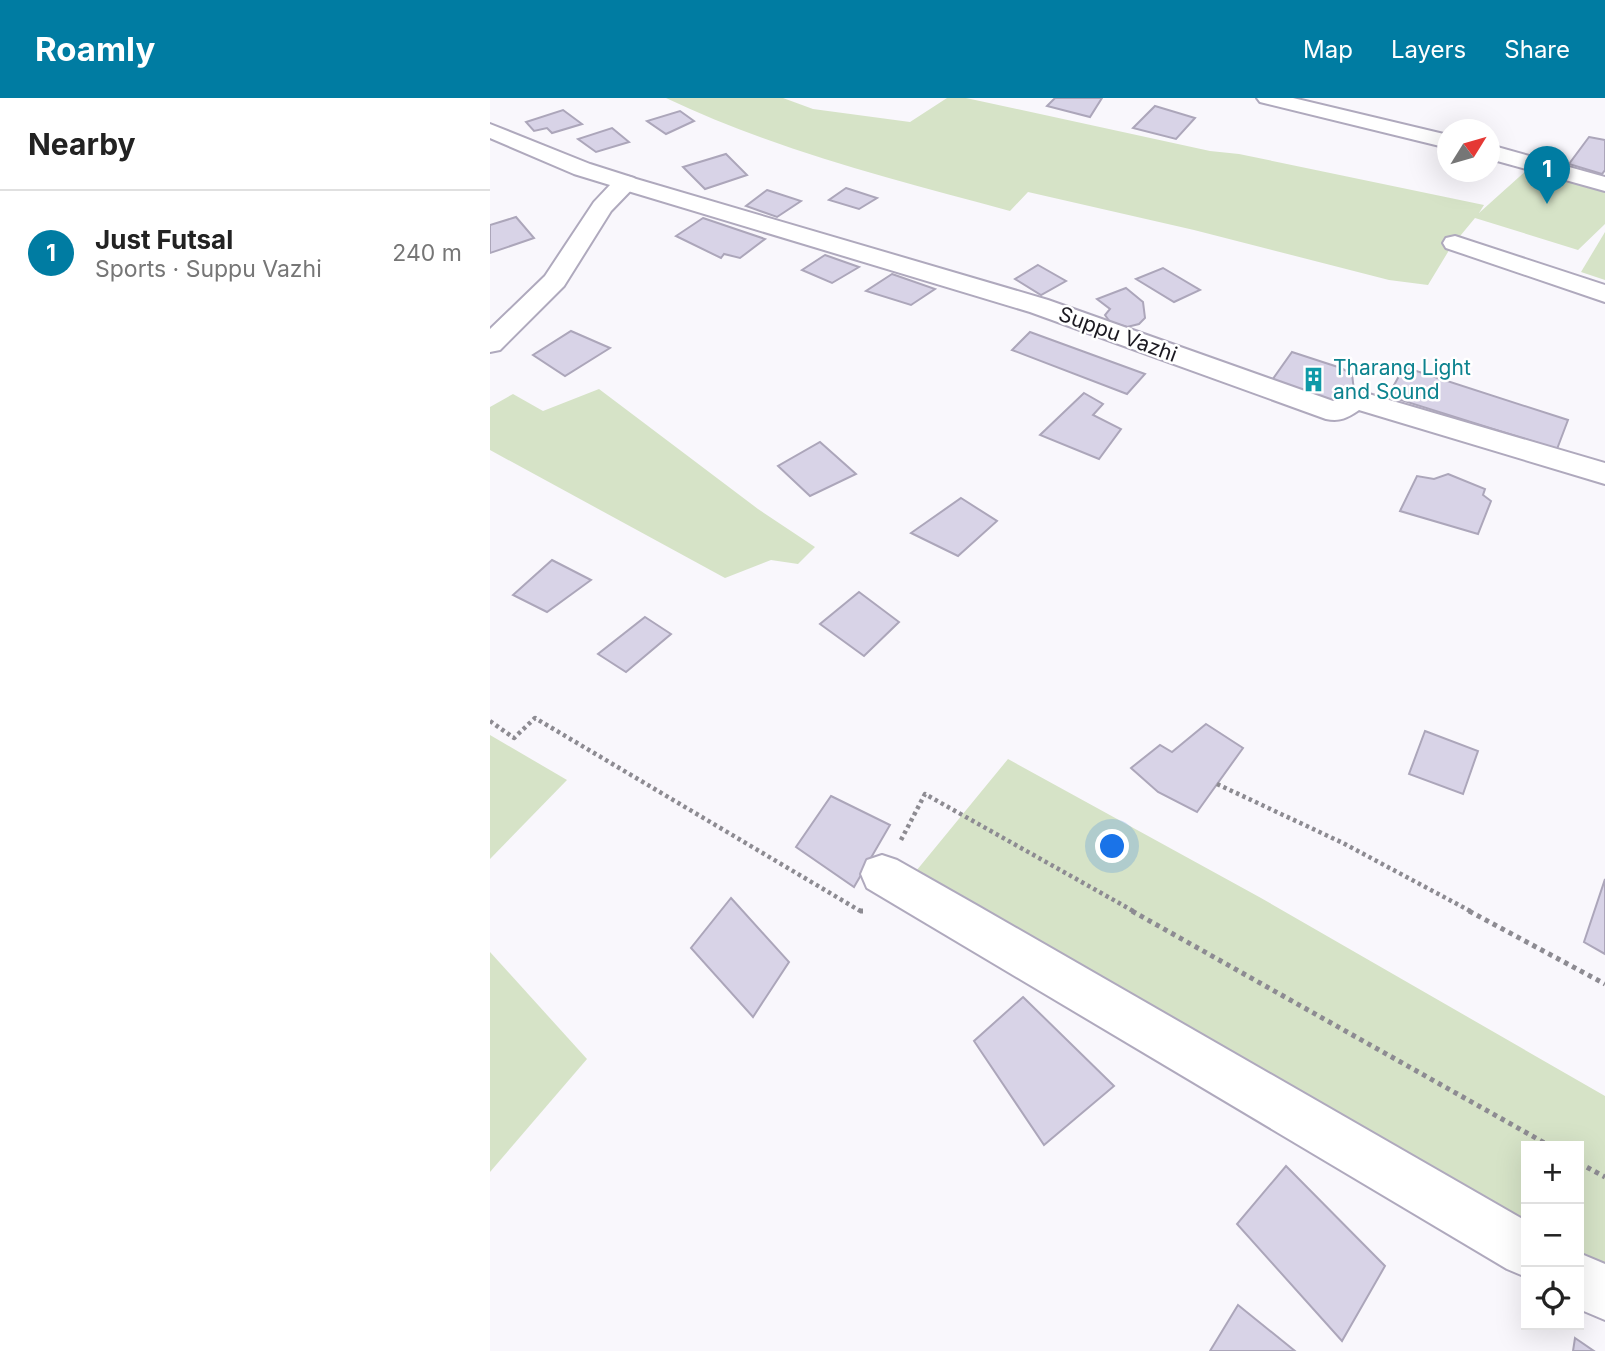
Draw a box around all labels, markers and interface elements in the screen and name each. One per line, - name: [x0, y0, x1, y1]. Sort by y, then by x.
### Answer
- text: Roamly: [35, 29, 155, 69]
- text: Map: [1303, 35, 1353, 64]
- text: Layers: [1391, 35, 1466, 64]
- text: Share: [1504, 35, 1570, 64]
- north arrow: [1437, 119, 1500, 182]
- text: Nearby: [28, 126, 136, 162]
- pin: 1: [1524, 146, 1570, 204]
- text: Just Futsal: [95, 224, 233, 255]
- text: 1: [46, 239, 56, 267]
- text: 240 m: [392, 239, 462, 267]
- text: Sports · Suppu Vazhi: [95, 255, 322, 283]
- street label: Suppu Vazhi: [1055, 301, 1181, 367]
- place label: Tharang Light and Sound: [1333, 355, 1471, 404]
- building icon: Tharang Light and Sound: [1299, 365, 1327, 393]
- your location: [1095, 829, 1129, 863]
- map controls: [1521, 1141, 1584, 1330]
- button: +: [1521, 1141, 1584, 1204]
- button: −: [1521, 1204, 1584, 1267]
- button: locate: [1521, 1267, 1584, 1330]

